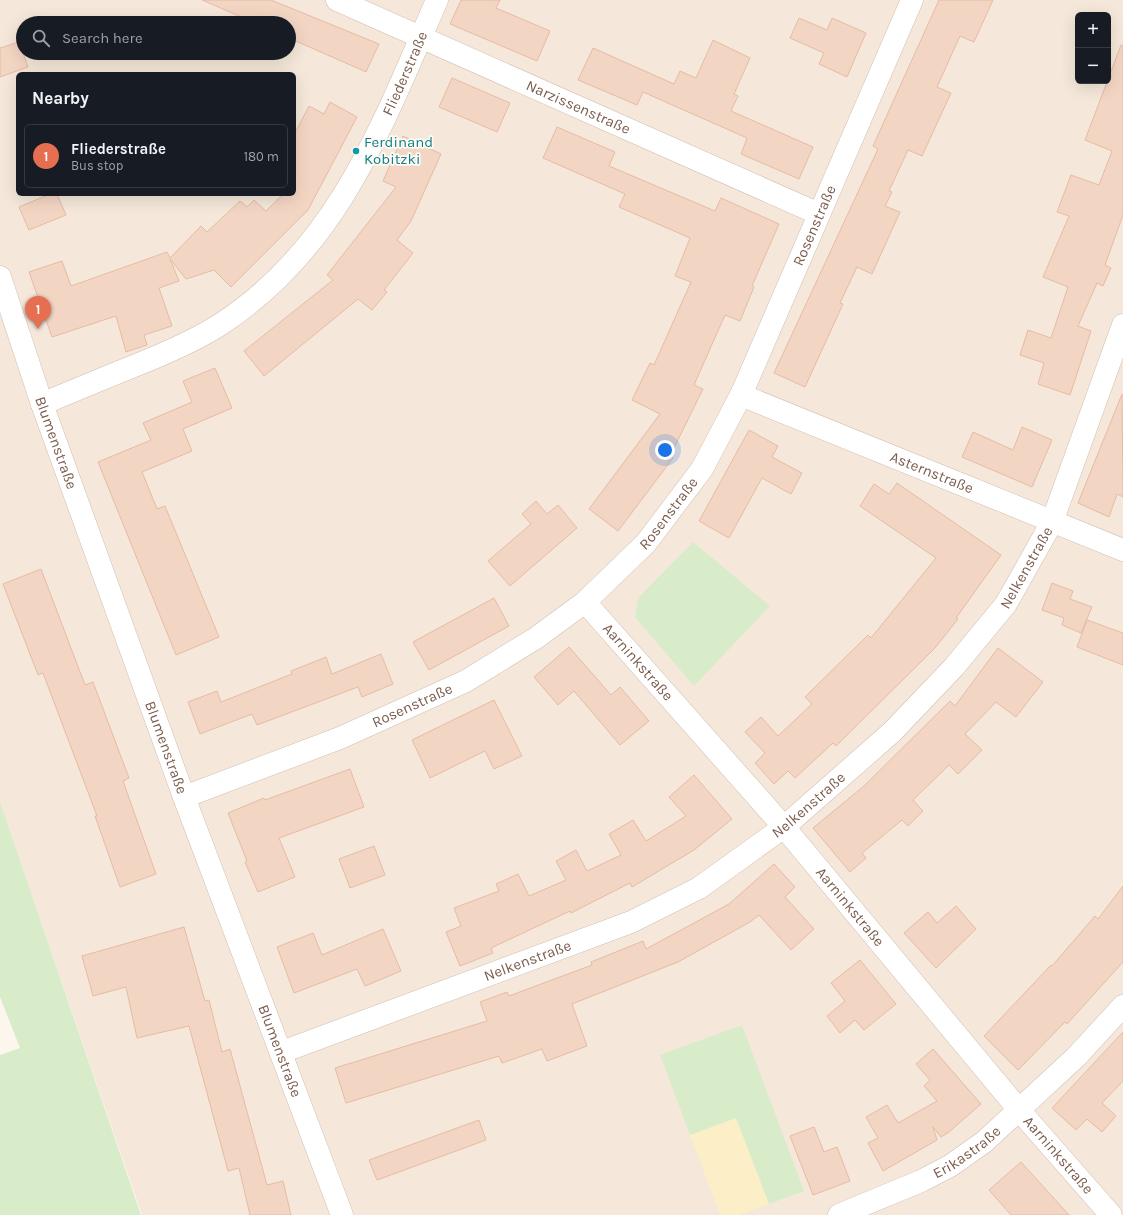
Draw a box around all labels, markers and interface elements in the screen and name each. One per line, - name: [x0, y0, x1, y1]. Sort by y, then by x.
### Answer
- map controls: [1075, 12, 1111, 84]
- button: +: [1075, 12, 1111, 48]
- search box: [16, 16, 296, 60]
- icon: search: [30, 27, 52, 49]
- text: Search here: [62, 29, 143, 47]
- street label: Fliederstraße: [378, 29, 431, 119]
- button: −: [1075, 48, 1111, 84]
- street label: Narzissenstraße: [523, 76, 633, 138]
- text: Nearby: [32, 88, 89, 108]
- place label: Ferdinand Kobitzki: [364, 133, 433, 168]
- text: Fliederstraße: [71, 140, 166, 158]
- marker: Ferdinand Kobitzki: [351, 146, 361, 156]
- text: 1: [44, 149, 48, 164]
- text: 180 m: [244, 149, 279, 164]
- text: Bus stop: [71, 158, 123, 173]
- street label: Rosenstraße: [789, 182, 840, 269]
- pin: 1: [25, 296, 51, 329]
- street label: Blumenstraße: [31, 394, 81, 492]
- your location: [655, 440, 675, 460]
- street label: Asternstraße: [887, 447, 976, 497]
- street label: Rosenstraße: [635, 474, 702, 554]
- street label: Nelkenstraße: [996, 523, 1057, 612]
- street label: Aarninkstraße: [599, 619, 677, 704]
- street label: Rosenstraße: [369, 679, 455, 731]
- street label: Blumenstraße: [141, 699, 191, 796]
- street label: Nelkenstraße: [768, 768, 849, 842]
- street label: Aarninkstraße: [812, 863, 888, 950]
- street label: Nelkenstraße: [481, 936, 574, 985]
- street label: Blumenstraße: [254, 1002, 306, 1100]
- street label: Aarninkstraße: [1019, 1112, 1097, 1198]
- street label: Erikastraße: [930, 1122, 1004, 1182]

